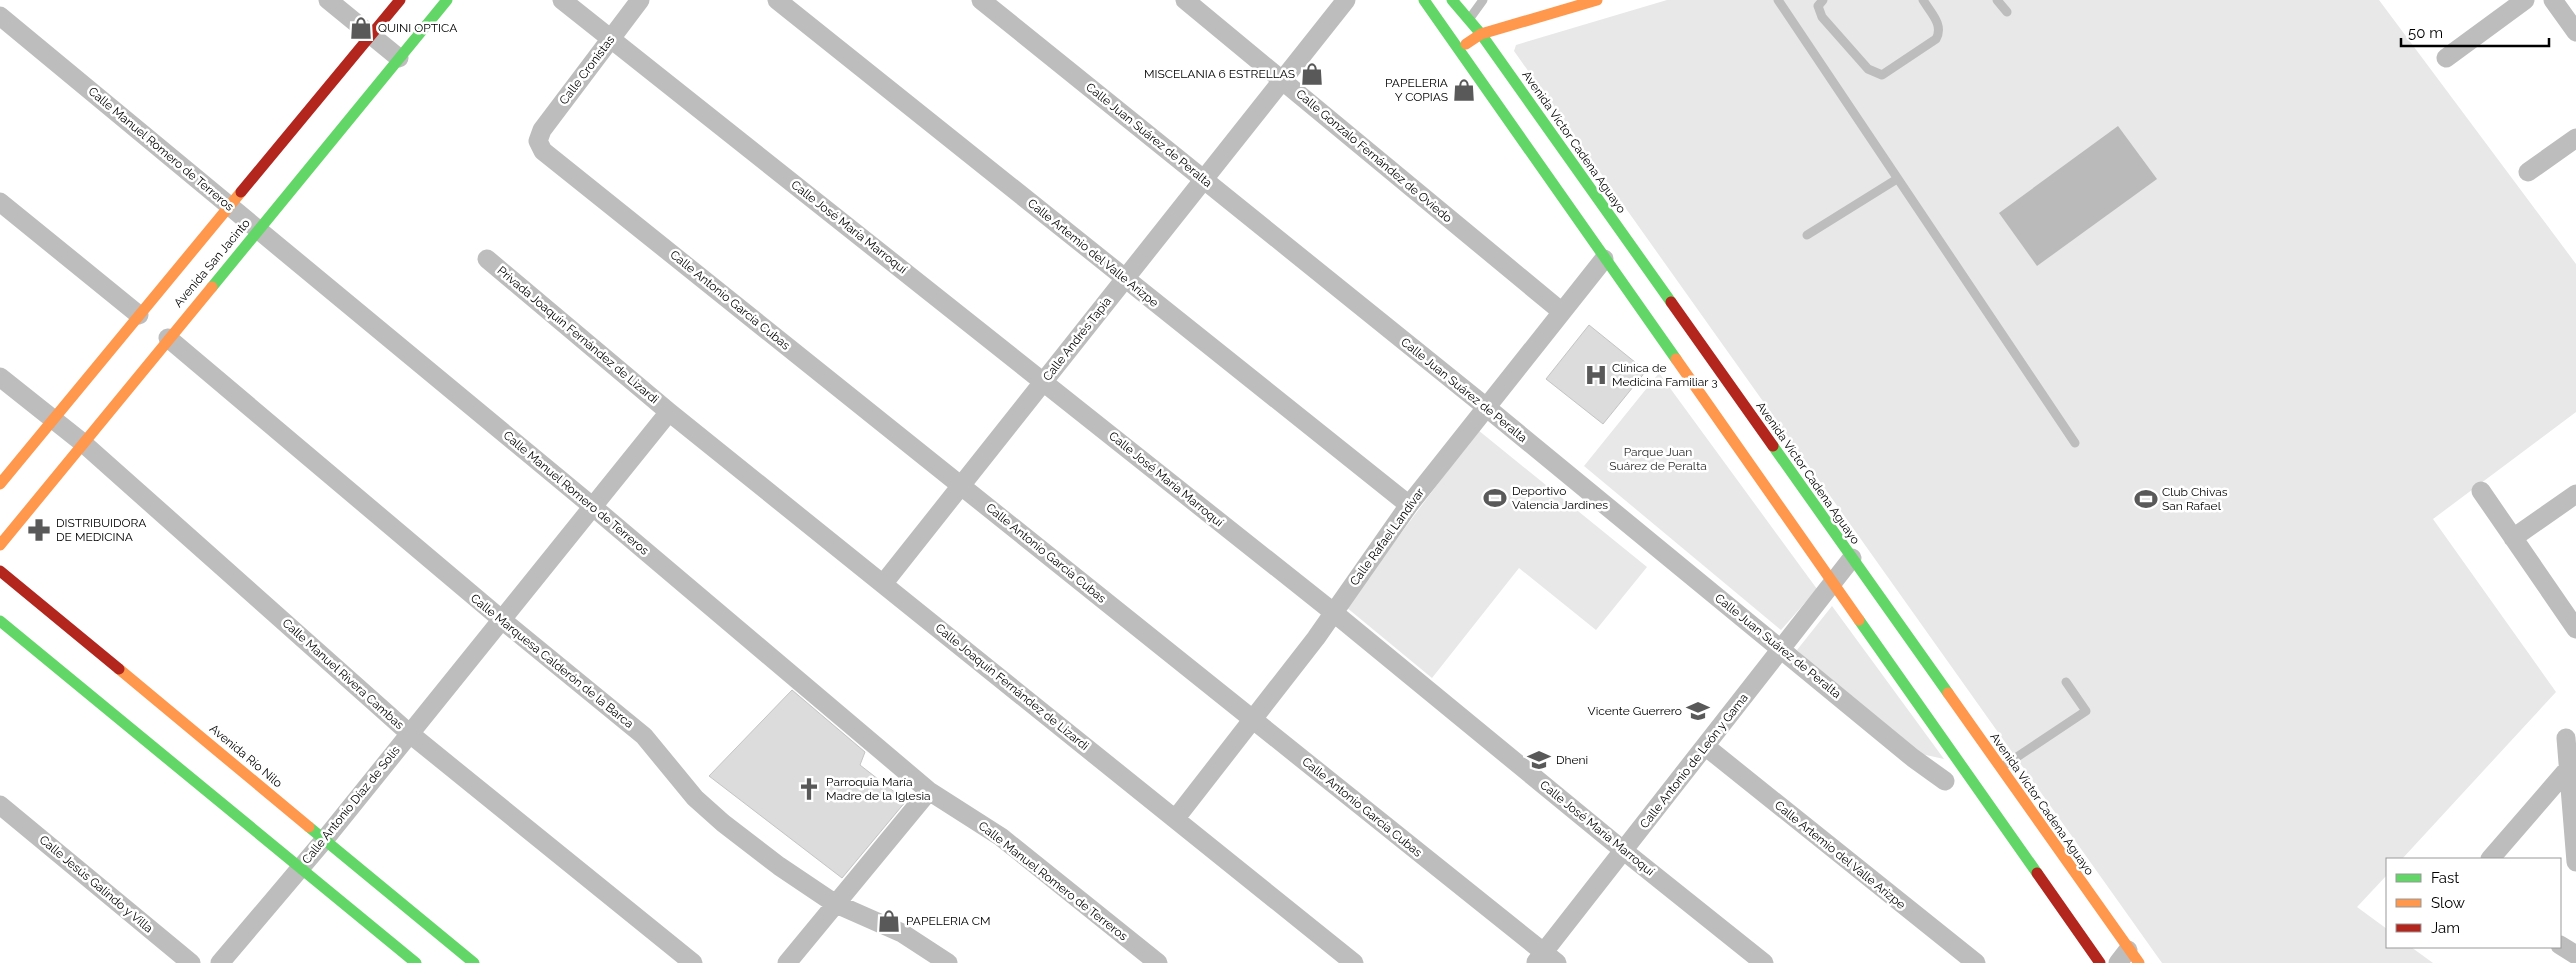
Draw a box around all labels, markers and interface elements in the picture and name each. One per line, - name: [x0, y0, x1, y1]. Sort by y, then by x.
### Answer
- shop icon: QUINI OPTICA: [348, 15, 374, 41]
- scale bar: [2401, 15, 2548, 47]
- place label: QUINI OPTICA: [378, 21, 457, 35]
- text: 50 m: [2408, 24, 2443, 42]
- street label: Calle Cronistas: [557, 33, 618, 107]
- shop icon: MISCELANIA 6 ESTRELLAS: [1299, 61, 1325, 87]
- place label: MISCELANIA 6 ESTRELLAS: [1144, 67, 1295, 81]
- street label: Avenida Víctor Cadena Aguayo: [1519, 68, 1629, 216]
- place label: PAPELERIA Y COPIAS: [1385, 76, 1448, 104]
- shop icon: PAPELERIA Y COPIAS: [1451, 77, 1477, 103]
- street label: Calle Juan Suárez de Peralta: [1083, 80, 1215, 190]
- street label: Calle Manuel Romero de Terreros: [86, 84, 237, 214]
- street label: Calle Gonzalo Fernández de Oviedo: [1293, 87, 1455, 225]
- street label: Calle José María Marroquí: [788, 178, 910, 277]
- street label: Calle Artemio del Valle Arizpe: [1025, 196, 1161, 310]
- street label: Avenida San Jacinto: [171, 216, 253, 310]
- street label: Calle Antonio García Cubas: [667, 247, 793, 353]
- street label: Privada Joaquín Fernández de Lizardi: [495, 263, 661, 407]
- street label: Calle Andrés Tapia: [1040, 294, 1114, 384]
- street label: Calle Juan Suárez de Peralta: [1398, 335, 1530, 445]
- place label: Clínica de Medicina Familiar 3: [1612, 361, 1718, 389]
- hospital icon: Clínica de Medicina Familiar 3: [1583, 362, 1609, 388]
- street label: Avenida Víctor Cadena Aguayo: [1753, 399, 1863, 547]
- street label: Calle Manuel Romero de Terreros: [501, 428, 652, 558]
- street label: Calle José María Marroquí: [1106, 429, 1226, 530]
- park label: Parque Juan Suárez de Peralta: [1609, 445, 1707, 473]
- place label: Deportivo Valencia Jardines: [1512, 484, 1608, 512]
- street label: Calle Rafael Landívar: [1347, 485, 1427, 588]
- sports icon: Deportivo Valencia Jardines: [1482, 485, 1508, 511]
- place label: Club Chivas San Rafael: [2162, 485, 2228, 513]
- sports icon: Club Chivas San Rafael: [2133, 486, 2159, 512]
- street label: Calle Antonio García Cubas: [983, 500, 1109, 606]
- place label: DISTRIBUIDORA DE MEDICINA: [56, 516, 146, 544]
- pharmacy icon: DISTRIBUIDORA DE MEDICINA: [26, 517, 52, 543]
- street label: Calle Marquesa Calderón de la Barca: [468, 591, 636, 731]
- street label: Calle Juan Suárez de Peralta: [1712, 591, 1844, 701]
- street label: Calle Manuel Rivera Cambas: [279, 616, 407, 732]
- street label: Calle Joaquín Fernández de Lizardi: [933, 621, 1091, 753]
- street label: Calle Antonio de León y Gama: [1637, 691, 1751, 831]
- school or university icon: Vicente Guerrero: [1685, 698, 1711, 724]
- place label: Vicente Guerrero: [1588, 704, 1682, 718]
- street label: Avenida Río Nilo: [207, 722, 285, 790]
- street label: Avenida Víctor Cadena Aguayo: [1987, 730, 2097, 878]
- street label: Calle Antonio Díaz de Solís: [299, 743, 403, 867]
- school or university icon: Dheni: [1526, 747, 1552, 773]
- place label: Dheni: [1556, 753, 1588, 767]
- street label: Calle Antonio García Cubas: [1299, 754, 1425, 860]
- place label: Parroquia María Madre de la Iglesia: [826, 775, 931, 803]
- church icon: Parroquia María Madre de la Iglesia: [796, 776, 822, 802]
- street label: Calle José María Marroquí: [1537, 778, 1657, 879]
- street label: Calle Artemio del Valle Arizpe: [1772, 798, 1908, 912]
- street label: Calle Manuel Romero de Terreros: [976, 819, 1130, 944]
- street label: Calle Jesús Galindo y Villa: [37, 832, 155, 936]
- legend: [2386, 858, 2561, 948]
- text: Fast: [2431, 869, 2459, 887]
- text: Slow: [2431, 894, 2465, 912]
- shop icon: PAPELERIA CM: [876, 908, 902, 934]
- place label: PAPELERIA CM: [906, 914, 990, 928]
- text: Jam: [2431, 919, 2460, 937]

